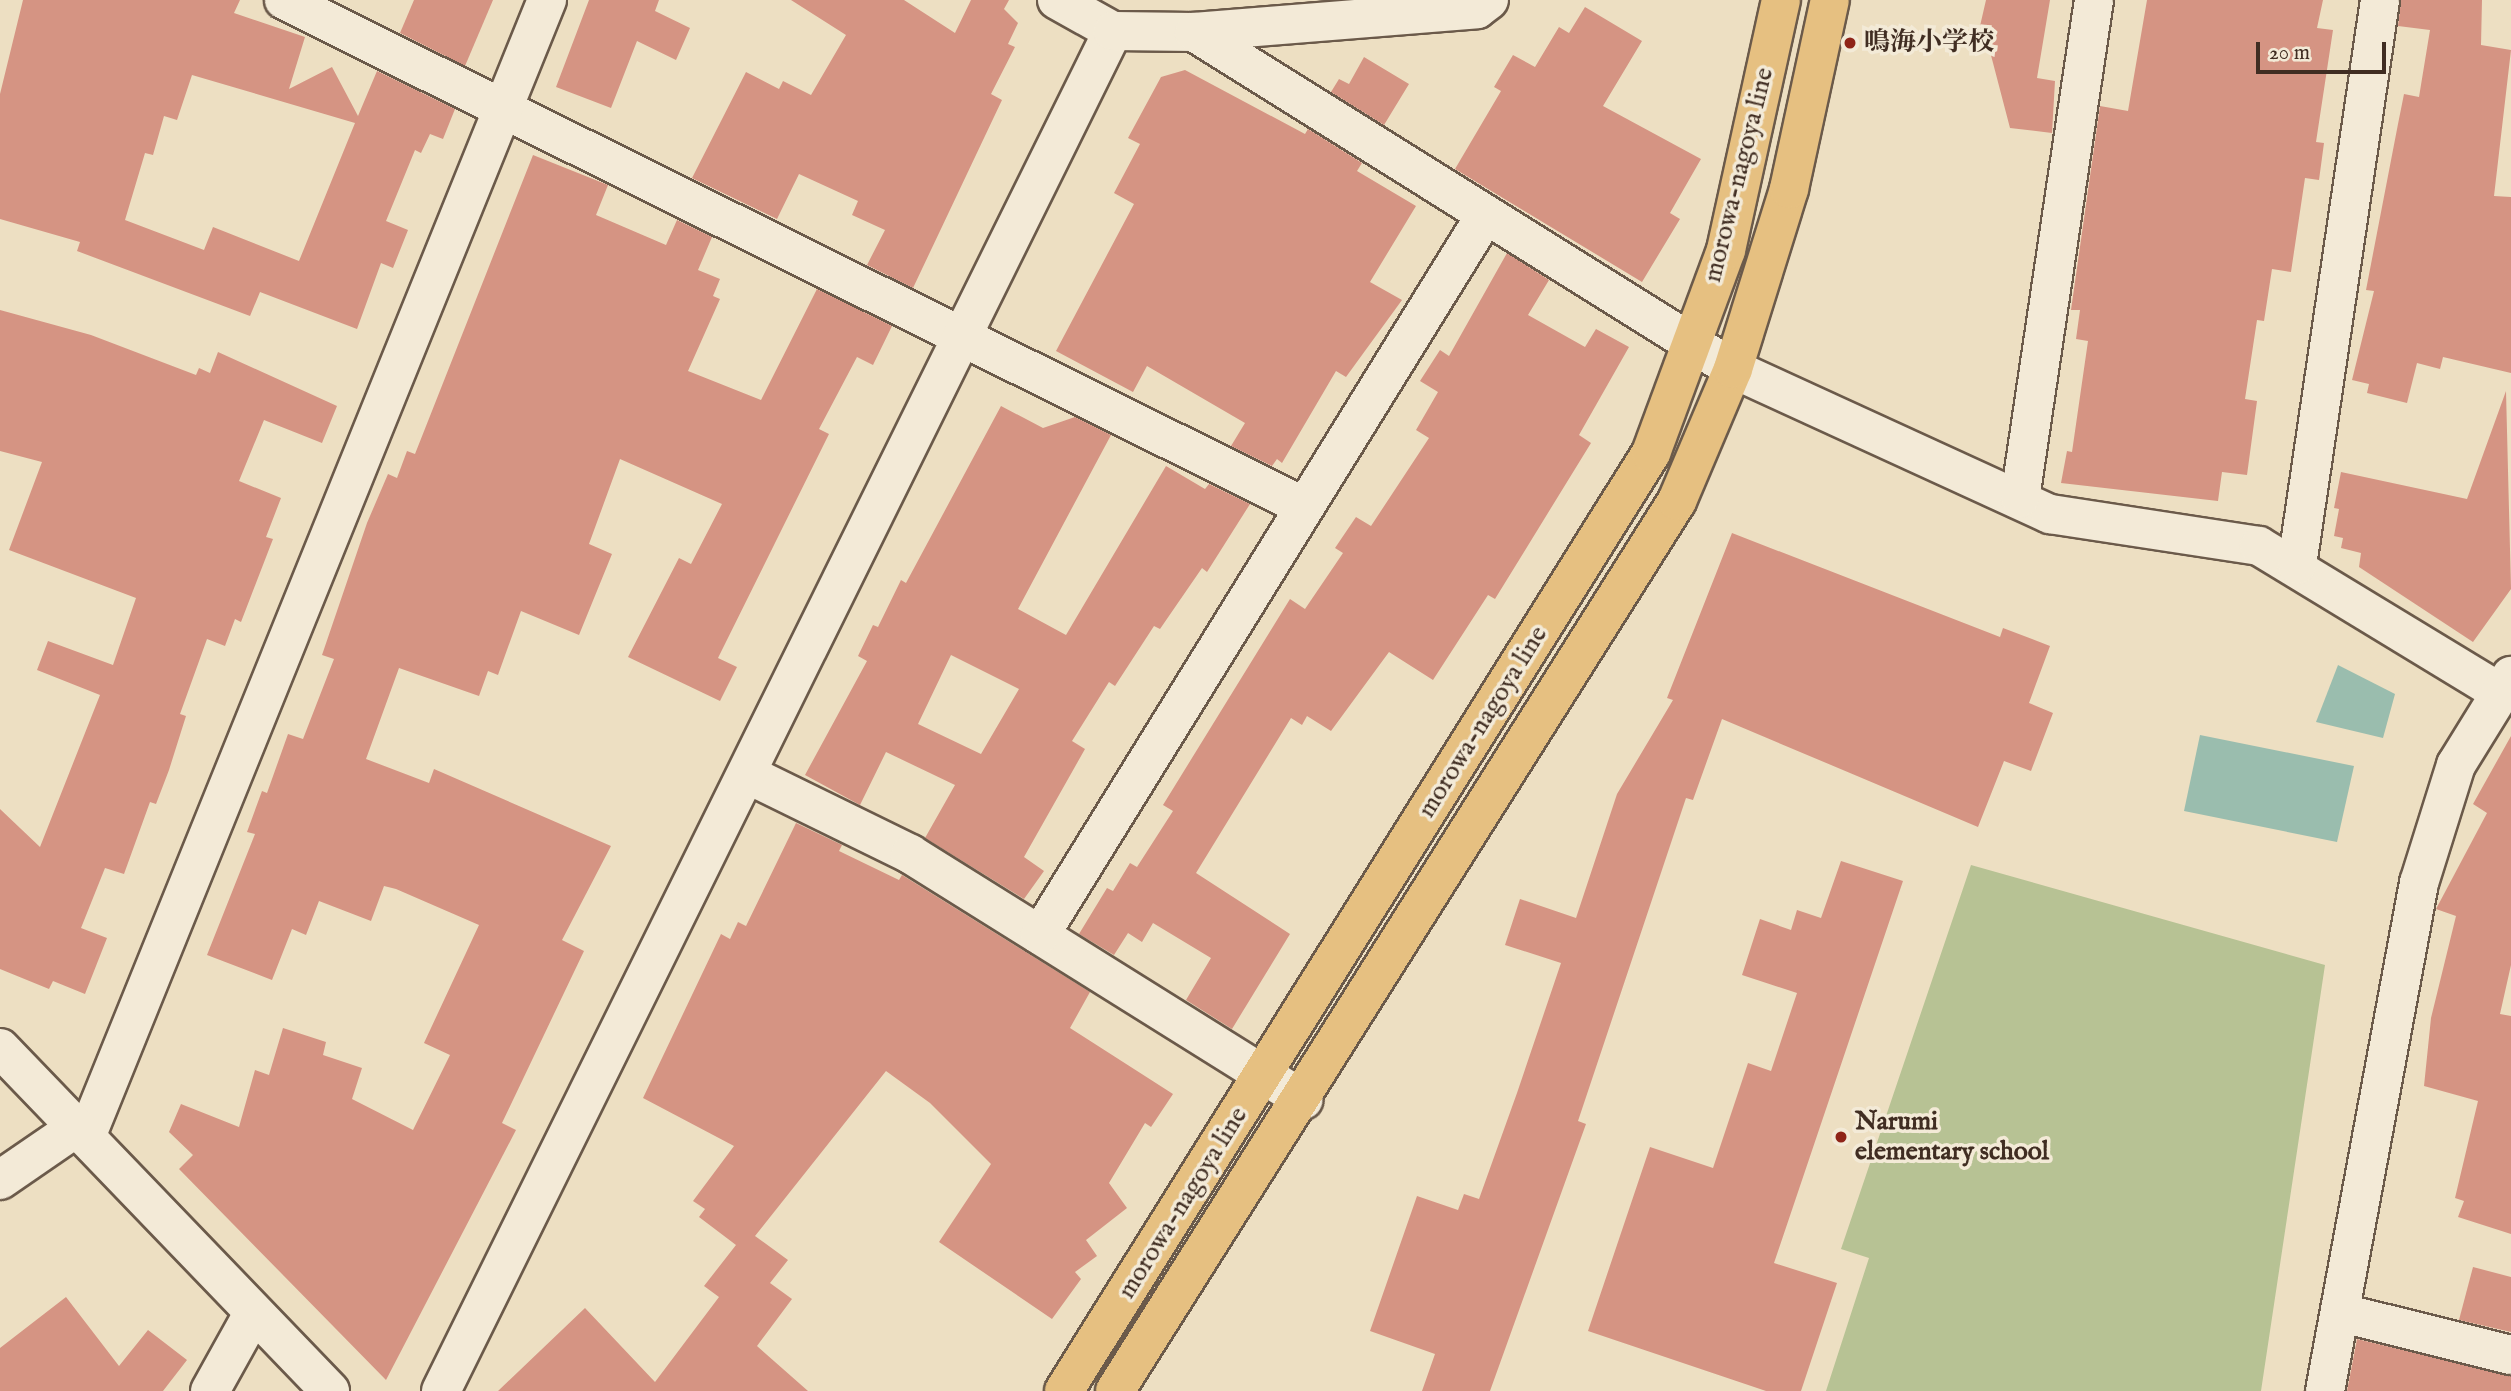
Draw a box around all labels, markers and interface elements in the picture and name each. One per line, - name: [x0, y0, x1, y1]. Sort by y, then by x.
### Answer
- place label: 鳴海小学校: [1864, 27, 1994, 59]
- scale bar: [2259, 28, 2388, 72]
- marker: 鳴海小学校: [1842, 35, 1858, 51]
- text: 20 m: [2269, 40, 2310, 67]
- street label: morowa-nagoya line: [1697, 65, 1781, 285]
- street label: morowa-nagoya line: [1412, 621, 1554, 823]
- street label: morowa-nagoya line: [1112, 1102, 1254, 1304]
- place label: Narumi elementary school: [1855, 1106, 2049, 1168]
- marker: Narumi elementary school: [1833, 1129, 1849, 1145]

